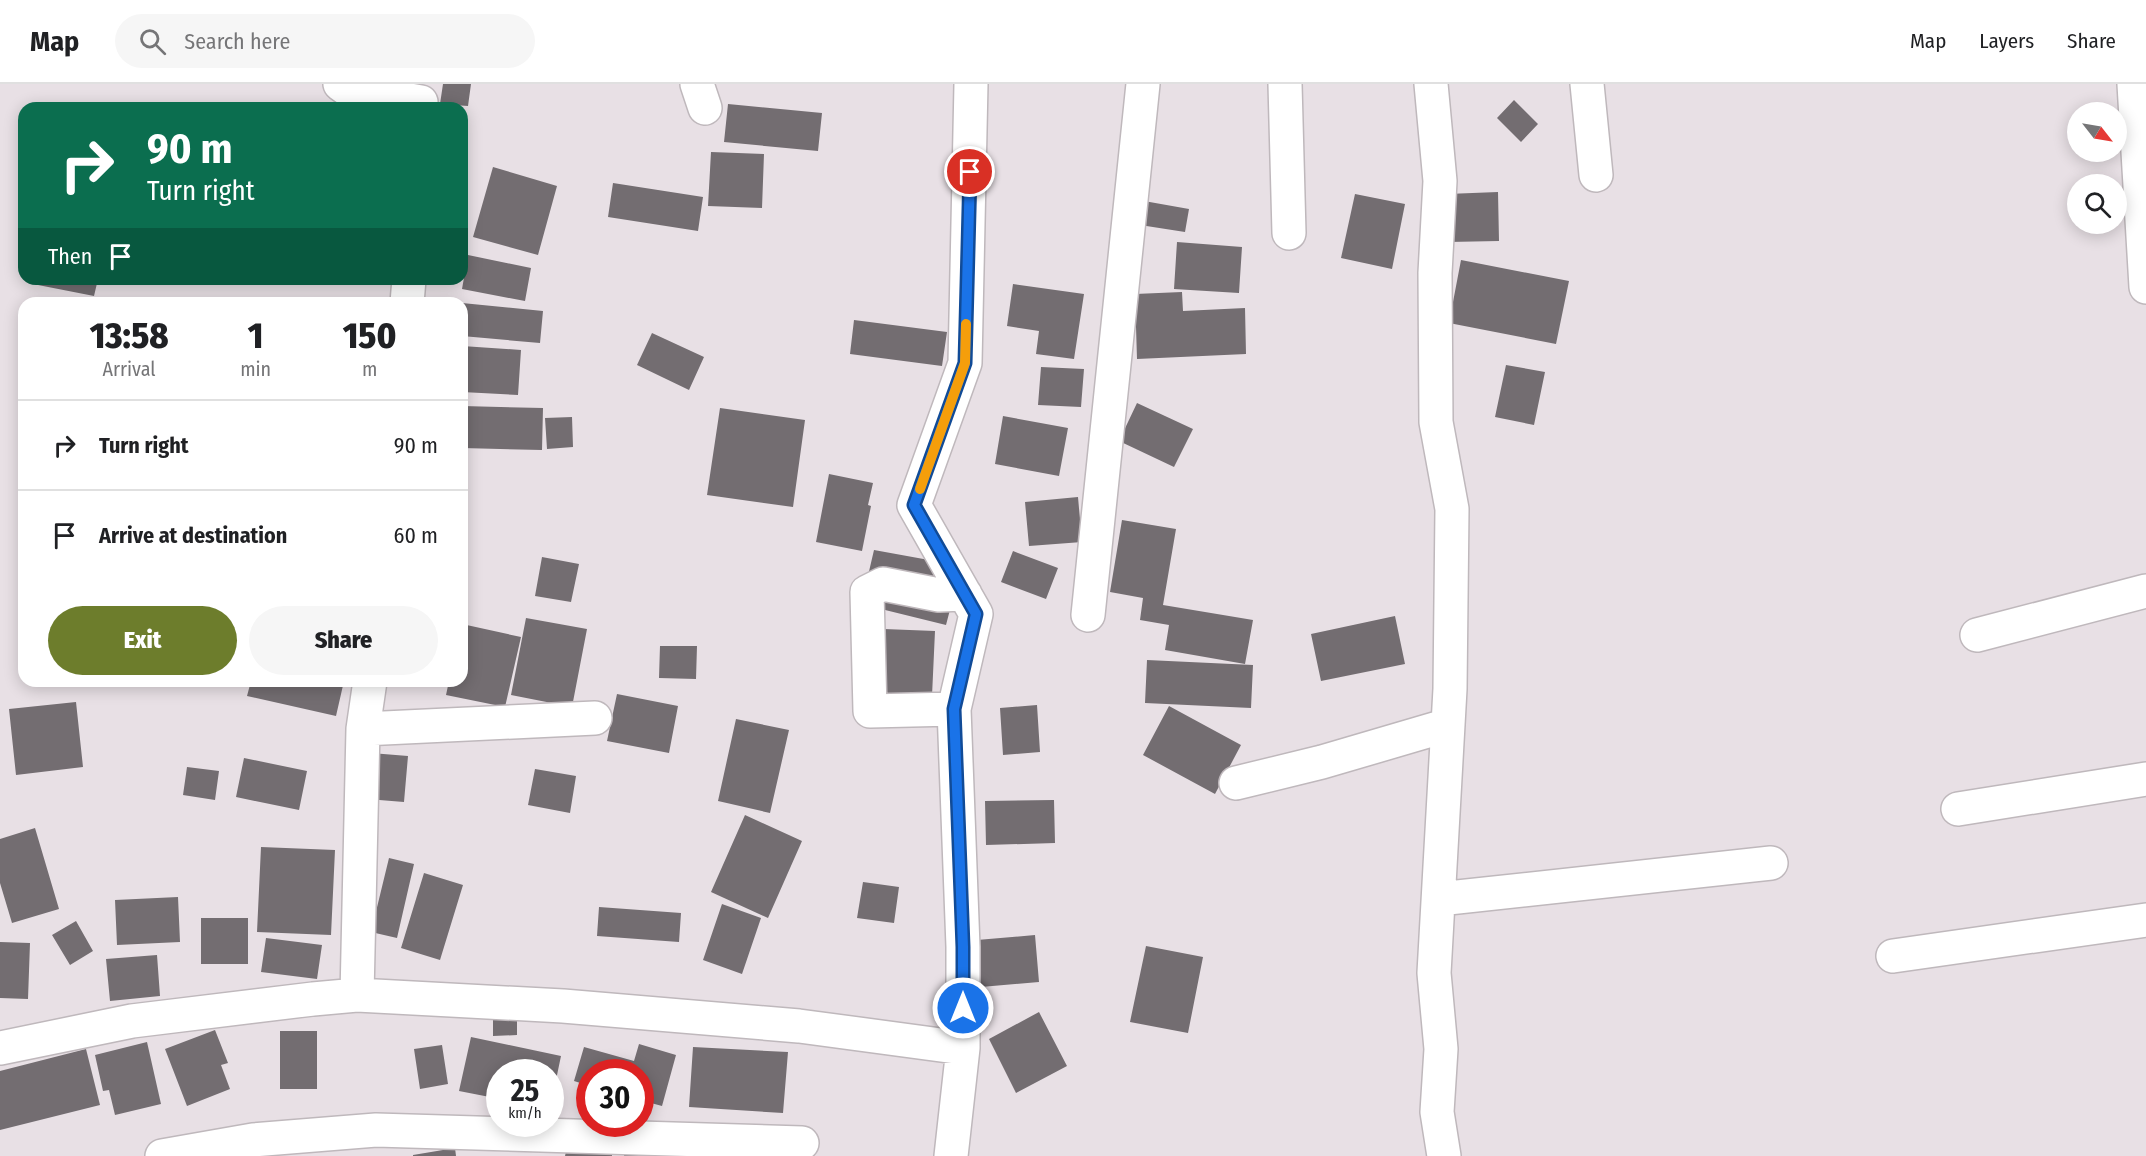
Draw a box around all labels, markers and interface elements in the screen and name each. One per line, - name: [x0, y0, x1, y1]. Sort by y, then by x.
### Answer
- search box: [115, 14, 535, 68]
- text: Map: [30, 25, 79, 58]
- icon: search: [136, 25, 169, 58]
- text: Search here: [184, 28, 290, 55]
- text: Map: [1910, 28, 1946, 54]
- text: Layers: [1979, 28, 2034, 54]
- text: Share: [2067, 28, 2116, 54]
- north arrow: [2067, 102, 2127, 162]
- map controls: [2067, 102, 2127, 234]
- text: 90 m: [147, 124, 232, 174]
- icon: right: [48, 126, 126, 204]
- pin: [944, 146, 995, 197]
- icon: arrive: [953, 155, 986, 188]
- button: search: [2067, 174, 2127, 234]
- text: Turn right: [147, 175, 255, 207]
- icon: arrive: [104, 240, 137, 273]
- text: Then: [48, 243, 92, 270]
- text: 13:58: [90, 314, 169, 358]
- text: 1: [248, 314, 263, 358]
- text: 150: [343, 314, 396, 358]
- text: Arrival: [103, 357, 156, 381]
- text: min: [240, 357, 271, 381]
- text: m: [362, 357, 377, 381]
- icon: right: [48, 429, 81, 462]
- text: Turn right: [99, 432, 188, 459]
- text: 90 m: [394, 432, 438, 459]
- icon: arrive: [48, 519, 81, 552]
- text: Arrive at destination: [99, 522, 287, 549]
- text: 60 m: [394, 522, 438, 549]
- button: Exit: [48, 606, 237, 675]
- button: Share: [249, 606, 438, 675]
- position arrow: [931, 976, 995, 1040]
- speed limit sign: 30: [576, 1059, 654, 1137]
- text: 25: [511, 1073, 539, 1109]
- text: km/h: [508, 1104, 542, 1122]

